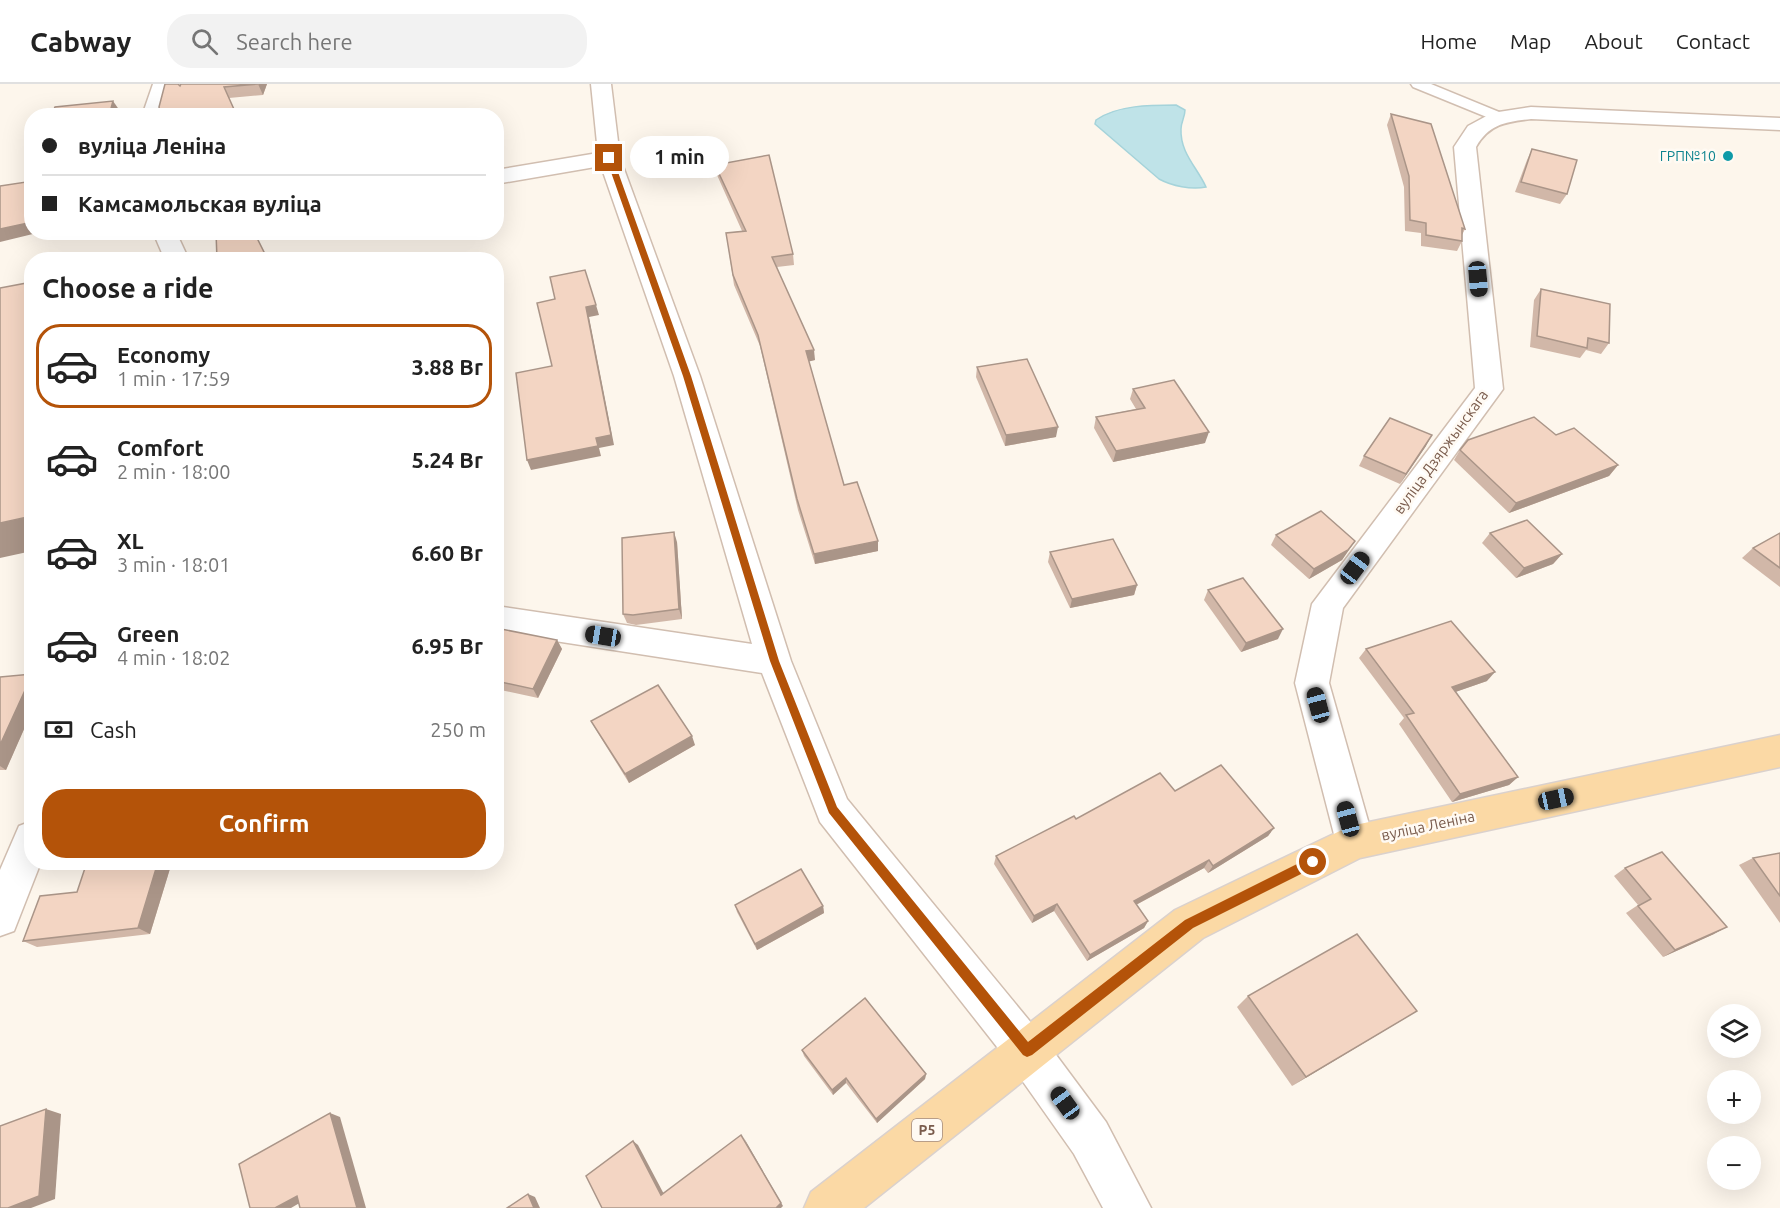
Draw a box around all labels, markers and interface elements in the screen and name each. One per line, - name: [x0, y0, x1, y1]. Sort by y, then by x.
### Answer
- search box: [167, 14, 587, 68]
- icon: search: [188, 25, 221, 58]
- text: Cabway: [30, 26, 131, 57]
- text: Search here: [236, 29, 353, 54]
- text: Home: [1420, 29, 1477, 53]
- text: Map: [1510, 29, 1551, 53]
- text: About: [1584, 29, 1643, 53]
- text: Contact: [1676, 29, 1750, 53]
- text: вуліца Леніна: [78, 133, 226, 158]
- callout: 1 min: [630, 137, 729, 179]
- route end: [595, 144, 622, 171]
- text: 1 min: [654, 145, 705, 168]
- place label: ГРП№10: [1660, 148, 1716, 164]
- marker: ГРП№10: [1721, 149, 1735, 163]
- text: Камсамольская вуліца: [78, 191, 322, 216]
- car: [1467, 260, 1489, 298]
- text: Choose a ride: [42, 273, 214, 303]
- icon: car: [45, 339, 99, 393]
- text: Economy: [117, 342, 210, 367]
- text: 3.88 Br: [412, 354, 483, 379]
- text: 1 min · 17:59: [117, 367, 231, 390]
- street label: вуліца Дзяржынскага: [1390, 386, 1491, 517]
- icon: car: [45, 432, 99, 486]
- text: Comfort: [117, 435, 204, 460]
- text: 5.24 Br: [412, 447, 483, 472]
- text: 2 min · 18:00: [117, 460, 231, 483]
- icon: car: [45, 525, 99, 579]
- text: XL: [117, 528, 144, 553]
- text: 6.60 Br: [412, 540, 483, 565]
- car: [1337, 548, 1373, 588]
- text: 3 min · 18:01: [117, 553, 231, 576]
- icon: car: [45, 618, 99, 672]
- text: Green: [117, 621, 179, 646]
- car: [584, 624, 622, 648]
- text: 6.95 Br: [412, 633, 483, 658]
- text: 4 min · 18:02: [117, 646, 231, 669]
- car: [1305, 685, 1331, 725]
- icon: cash: [42, 713, 75, 746]
- text: Cash: [90, 717, 137, 742]
- text: 250 m: [430, 718, 486, 741]
- car: [1537, 786, 1575, 812]
- button: Confirm: [42, 789, 486, 858]
- car: [1335, 799, 1361, 839]
- street label: вуліца Леніна: [1380, 807, 1476, 844]
- route start: [1299, 848, 1326, 875]
- map controls: [1707, 1004, 1761, 1190]
- button: layers: [1707, 1004, 1761, 1058]
- button: +: [1707, 1070, 1761, 1124]
- car: [1047, 1083, 1083, 1123]
- road number: Р5: [912, 1119, 942, 1141]
- button: −: [1707, 1136, 1761, 1190]

